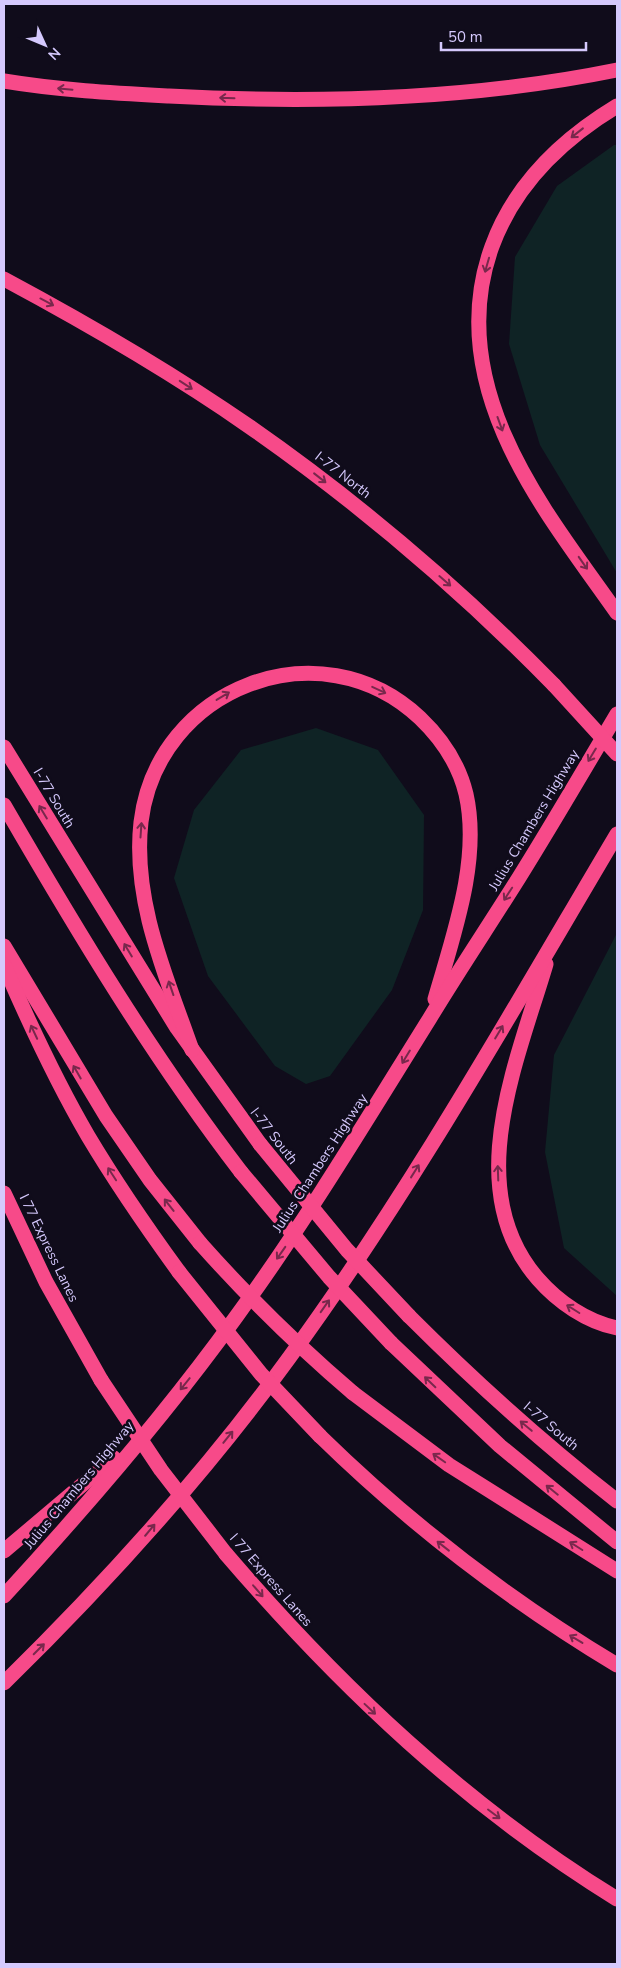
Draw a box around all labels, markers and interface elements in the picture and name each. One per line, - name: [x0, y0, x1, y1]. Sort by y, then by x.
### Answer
- north arrow: [20, 20, 70, 70]
- scale bar: [441, 20, 586, 52]
- text: 50 m: [448, 27, 483, 47]
- text: N: [44, 43, 64, 64]
- one-way arrow: [57, 84, 73, 93]
- one-way arrow: [219, 93, 236, 103]
- one-way arrow: [571, 128, 584, 139]
- one-way arrow: [481, 256, 491, 272]
- one-way arrow: [39, 297, 54, 307]
- one-way arrow: [179, 381, 193, 391]
- one-way arrow: [496, 416, 505, 431]
- street label: I-77 North: [311, 447, 375, 503]
- one-way arrow: [313, 472, 326, 483]
- one-way arrow: [577, 556, 588, 570]
- one-way arrow: [439, 575, 452, 587]
- one-way arrow: [371, 686, 386, 695]
- one-way arrow: [215, 691, 230, 701]
- street label: Julius Chambers Highway: [484, 745, 584, 895]
- one-way arrow: [587, 748, 597, 762]
- street label: I-77 South: [29, 764, 79, 832]
- one-way arrow: [38, 805, 48, 819]
- one-way arrow: [136, 822, 145, 838]
- one-way arrow: [503, 887, 513, 901]
- one-way arrow: [123, 944, 133, 958]
- one-way arrow: [166, 980, 175, 996]
- one-way arrow: [29, 1024, 39, 1039]
- one-way arrow: [495, 1025, 505, 1039]
- one-way arrow: [400, 1049, 410, 1063]
- one-way arrow: [72, 1065, 82, 1079]
- street label: Julius Chambers Highway: [267, 1089, 372, 1237]
- street label: I-77 South: [246, 1104, 302, 1168]
- one-way arrow: [410, 1164, 420, 1178]
- one-way arrow: [494, 1165, 503, 1181]
- one-way arrow: [107, 1167, 117, 1181]
- street label: I 77 Express Lanes: [15, 1191, 83, 1305]
- one-way arrow: [164, 1199, 175, 1212]
- one-way arrow: [276, 1245, 286, 1259]
- one-way arrow: [320, 1299, 330, 1313]
- one-way arrow: [566, 1303, 580, 1314]
- one-way arrow: [424, 1376, 437, 1388]
- one-way arrow: [179, 1377, 190, 1390]
- street label: I-77 South: [519, 1397, 583, 1455]
- street label: Julius Chambers Highway: [19, 1416, 139, 1554]
- one-way arrow: [519, 1420, 532, 1432]
- one-way arrow: [223, 1431, 234, 1444]
- one-way arrow: [432, 1453, 446, 1463]
- one-way arrow: [545, 1484, 558, 1495]
- one-way arrow: [144, 1524, 156, 1537]
- street label: I 77 Express Lanes: [225, 1529, 317, 1631]
- one-way arrow: [437, 1540, 450, 1551]
- one-way arrow: [569, 1540, 583, 1550]
- one-way arrow: [252, 1585, 263, 1598]
- one-way arrow: [569, 1634, 583, 1644]
- one-way arrow: [32, 1643, 45, 1655]
- one-way arrow: [363, 1703, 376, 1715]
- one-way arrow: [487, 1808, 500, 1819]

